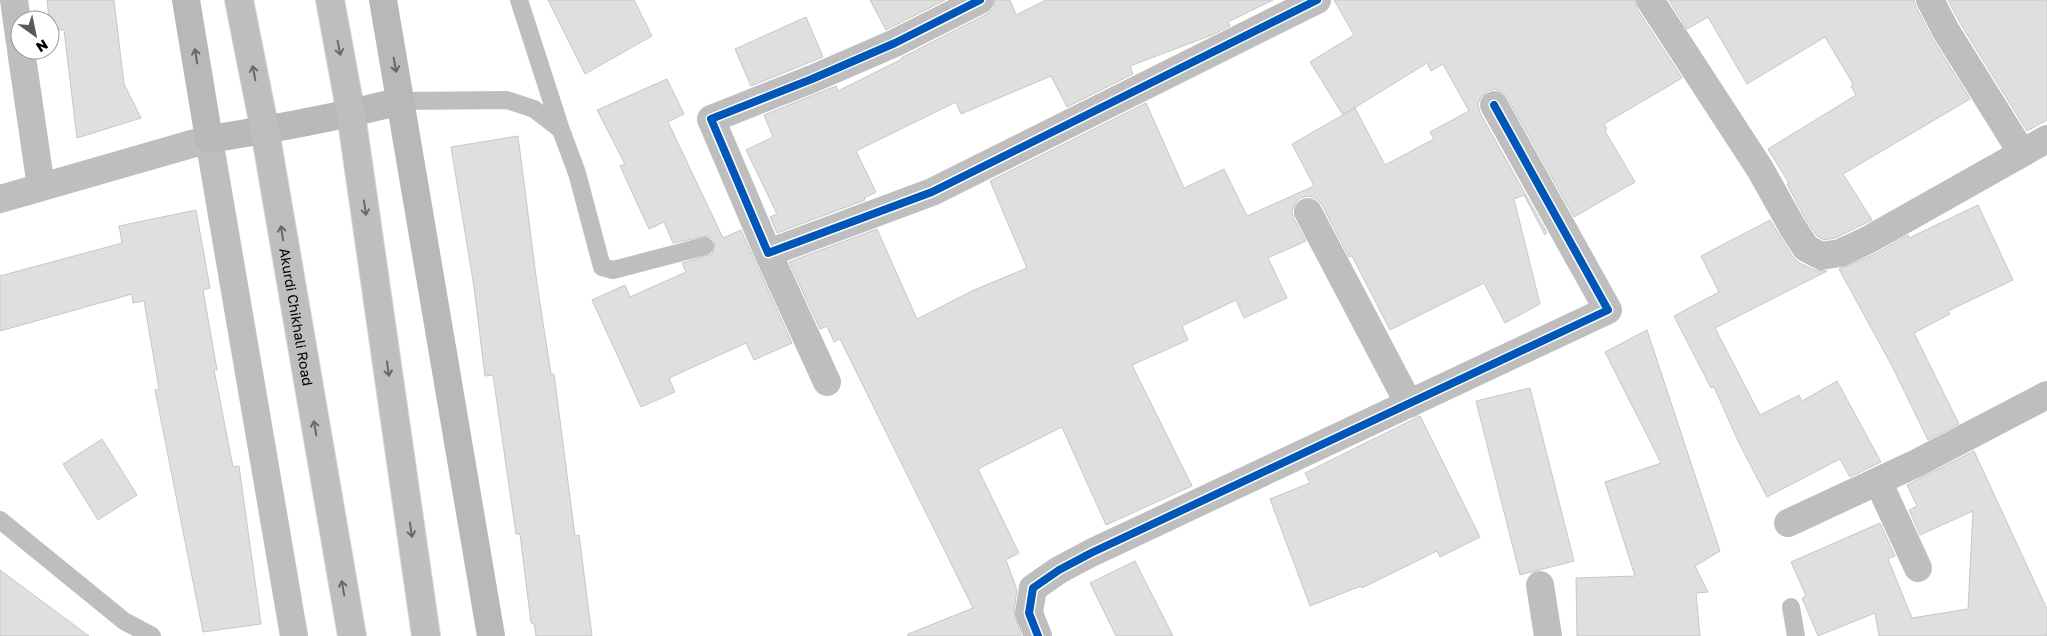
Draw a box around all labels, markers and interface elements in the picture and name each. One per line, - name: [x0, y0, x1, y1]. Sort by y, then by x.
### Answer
- north arrow: [10, 10, 60, 60]
- text: N: [33, 36, 51, 56]
- one-way arrow: [334, 39, 344, 55]
- one-way arrow: [191, 48, 201, 64]
- one-way arrow: [390, 57, 400, 73]
- one-way arrow: [248, 66, 258, 82]
- one-way arrow: [360, 200, 370, 216]
- one-way arrow: [276, 226, 286, 242]
- street label: Akurdi Chikhali Road: [277, 247, 317, 387]
- one-way arrow: [383, 361, 393, 377]
- one-way arrow: [309, 420, 319, 436]
- one-way arrow: [406, 522, 416, 538]
- one-way arrow: [338, 580, 348, 596]

